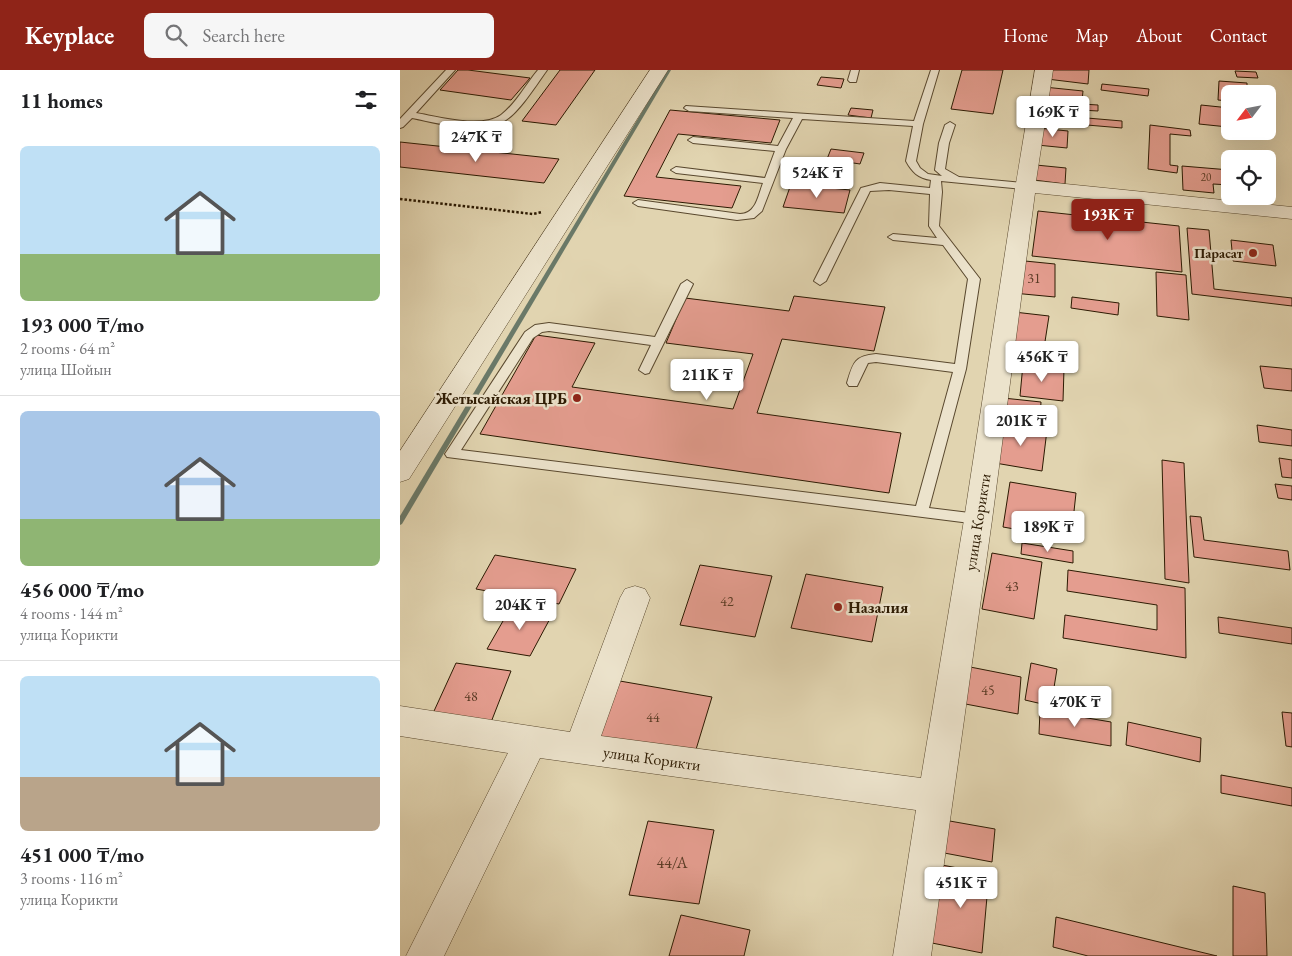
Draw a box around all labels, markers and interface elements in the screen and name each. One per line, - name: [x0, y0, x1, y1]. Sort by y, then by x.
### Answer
- search box: [144, 13, 494, 58]
- text: Keyplace: [25, 20, 114, 51]
- icon: search: [162, 21, 190, 49]
- text: Search here: [202, 23, 285, 48]
- text: Home: [1003, 24, 1048, 47]
- text: Map: [1076, 24, 1108, 47]
- text: About: [1136, 24, 1182, 47]
- text: Contact: [1210, 24, 1267, 47]
- north arrow: [1221, 85, 1276, 140]
- map controls: [1221, 85, 1276, 205]
- icon: filters: [352, 86, 380, 114]
- text: 11 homes: [20, 87, 103, 114]
- pin: 169K ₸: [1012, 96, 1094, 138]
- text: 169K ₸: [1027, 101, 1079, 122]
- pin: 247K ₸: [435, 121, 517, 163]
- text: 247K ₸: [450, 126, 502, 147]
- button: locate: [1221, 150, 1276, 205]
- pin: 524K ₸: [776, 156, 858, 199]
- text: 524K ₸: [791, 162, 843, 183]
- house number: 20: [1201, 170, 1211, 184]
- icon: home: [155, 178, 245, 268]
- pin: 193K ₸: [1067, 198, 1149, 241]
- text: 193K ₸: [1082, 204, 1134, 225]
- place label: Парасат: [1194, 244, 1244, 262]
- marker: Парасат: [1247, 247, 1259, 259]
- house number: 31: [1027, 269, 1041, 287]
- text: 193 000 ₸/mo: [20, 311, 144, 338]
- text: 2 rooms · 64 m²: [20, 338, 115, 359]
- pin: 456K ₸: [1001, 340, 1083, 383]
- text: 456K ₸: [1016, 346, 1068, 367]
- pin: 211K ₸: [666, 358, 748, 401]
- text: улица Шойын: [20, 359, 112, 380]
- text: 211K ₸: [681, 364, 733, 385]
- place label: Жетысайская ЦРБ: [435, 388, 567, 409]
- marker: Жетысайская ЦРБ: [571, 392, 583, 404]
- pin: 201K ₸: [980, 404, 1062, 447]
- text: 201K ₸: [995, 410, 1047, 431]
- icon: home: [155, 444, 245, 534]
- street label: улица Корикти: [959, 471, 996, 572]
- pin: 189K ₸: [1007, 510, 1089, 553]
- text: 189K ₸: [1022, 516, 1074, 537]
- text: 456 000 ₸/mo: [20, 576, 144, 603]
- house number: 43: [1005, 577, 1019, 595]
- pin: 204K ₸: [479, 588, 561, 631]
- house number: 42: [720, 592, 734, 610]
- text: 204K ₸: [494, 594, 546, 615]
- place label: Назалия: [848, 597, 909, 618]
- marker: Назалия: [832, 601, 844, 613]
- text: 4 rooms · 144 m²: [20, 603, 123, 624]
- text: улица Корикти: [20, 624, 118, 645]
- house number: 45: [981, 681, 995, 699]
- pin: 470K ₸: [1034, 686, 1116, 728]
- house number: 48: [464, 687, 478, 705]
- text: 470K ₸: [1049, 691, 1101, 712]
- house number: 44: [646, 708, 660, 726]
- icon: home: [155, 709, 245, 799]
- street label: улица Корикти: [602, 741, 703, 776]
- text: 451 000 ₸/mo: [20, 841, 144, 868]
- house number: 44/А: [656, 852, 688, 873]
- pin: 451K ₸: [920, 866, 1002, 909]
- text: 3 rooms · 116 m²: [20, 868, 123, 889]
- text: 451K ₸: [935, 872, 987, 893]
- text: улица Корикти: [20, 889, 118, 910]

